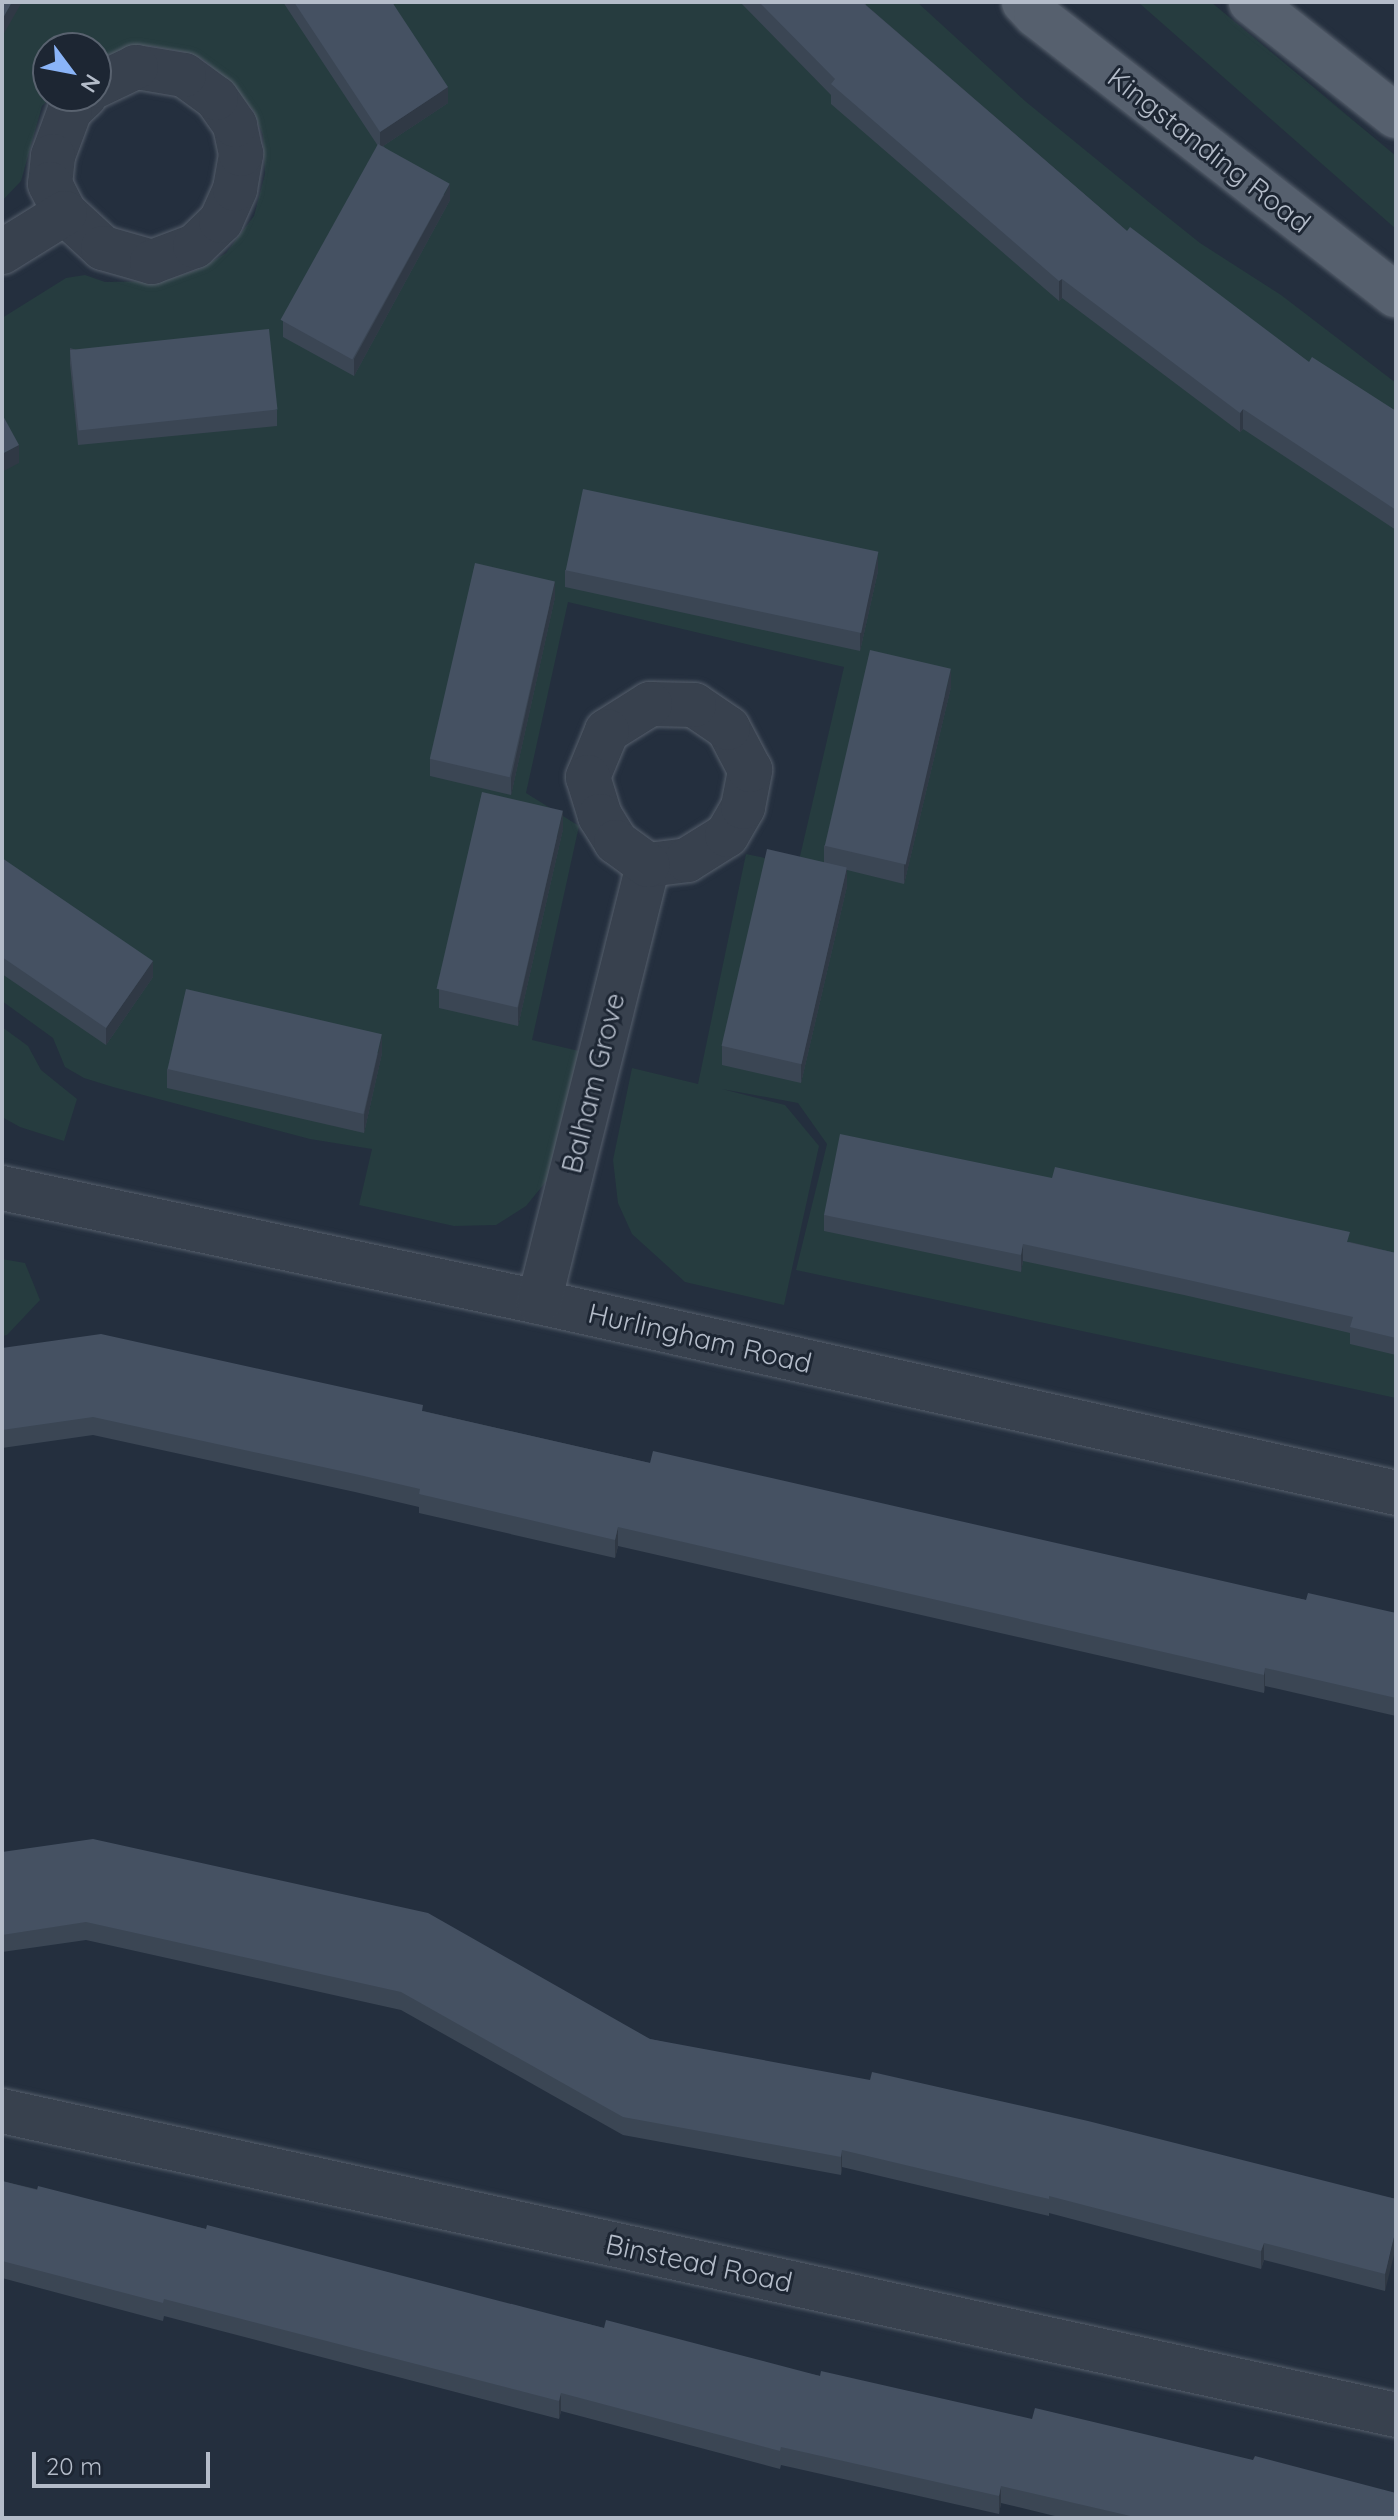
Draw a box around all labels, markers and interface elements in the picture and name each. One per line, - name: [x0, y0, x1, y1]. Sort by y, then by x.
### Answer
- north arrow: [32, 32, 112, 112]
- street label: Kingstanding Road: [1101, 60, 1317, 240]
- text: N: [75, 69, 107, 98]
- street label: Balham Grove: [554, 989, 632, 1177]
- street label: Hurlingham Road: [585, 1296, 815, 1380]
- street label: Binstead Road: [603, 2227, 795, 2299]
- scale bar: [36, 2436, 214, 2486]
- text: 20 m: [46, 2451, 102, 2481]

